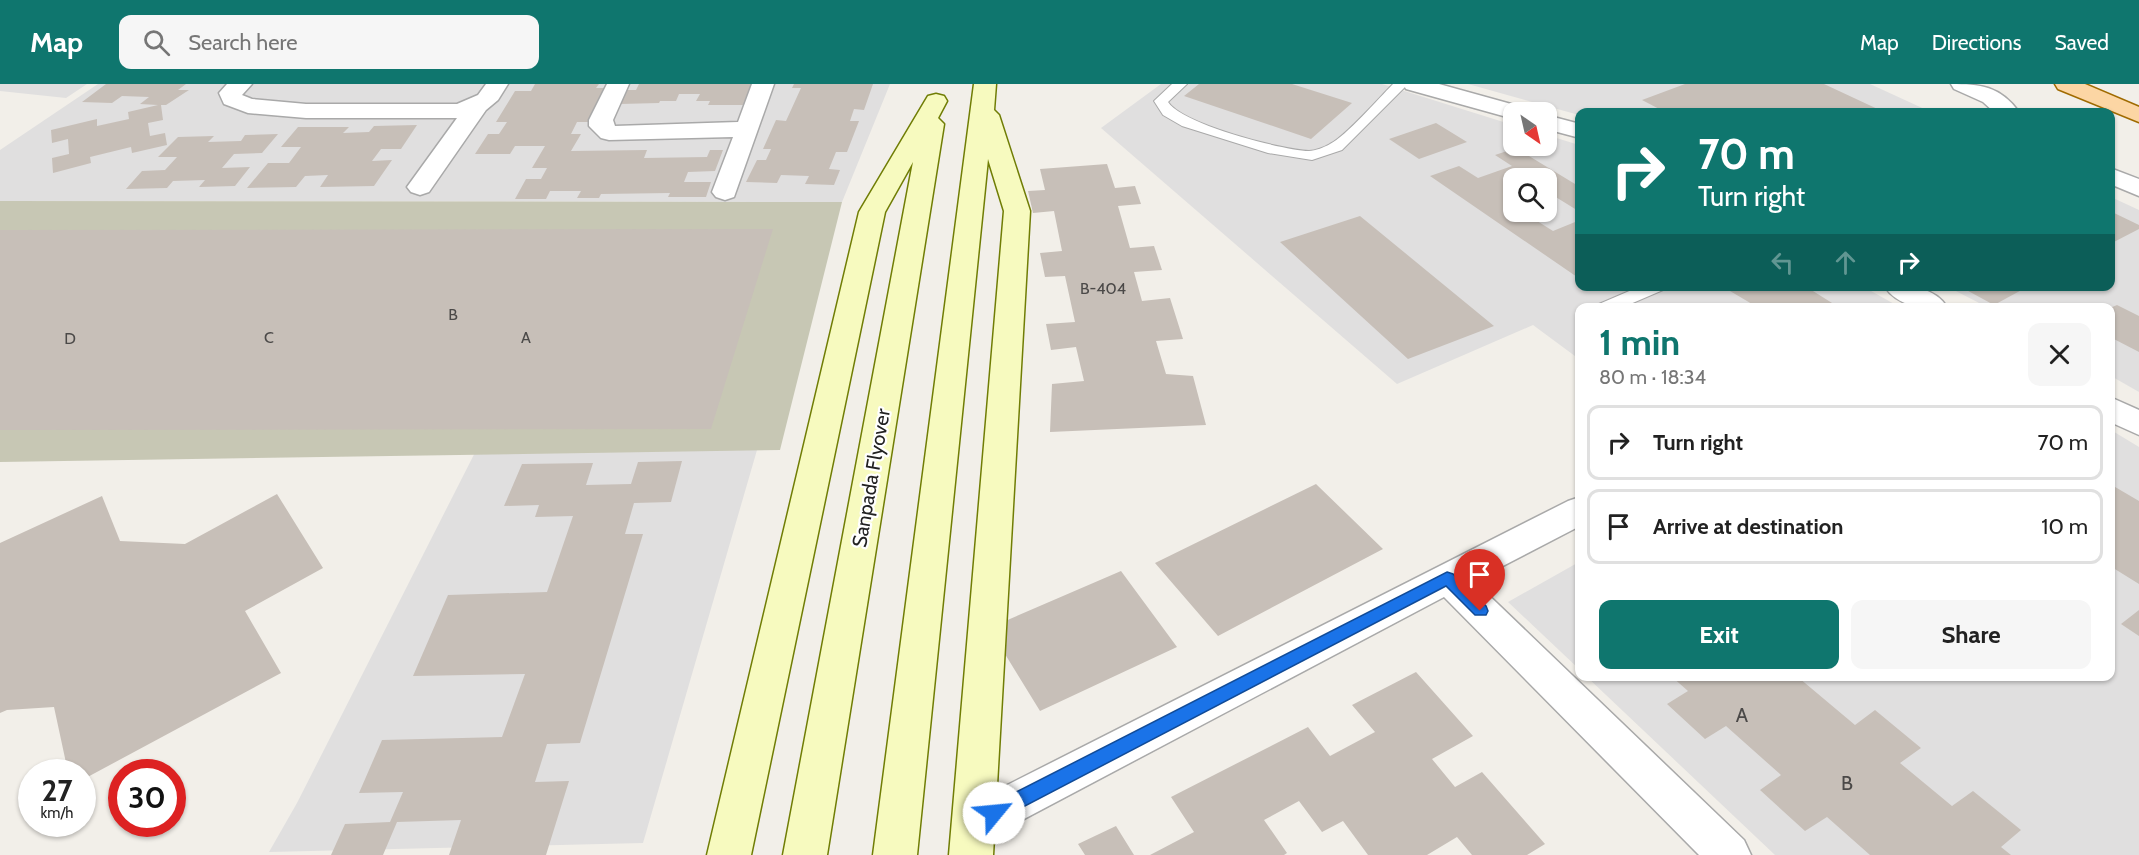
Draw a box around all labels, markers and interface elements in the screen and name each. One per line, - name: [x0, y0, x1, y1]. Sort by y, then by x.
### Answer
- search box: [119, 15, 539, 69]
- text: Map: [30, 25, 83, 59]
- icon: search: [140, 26, 173, 59]
- text: Search here: [188, 29, 297, 56]
- text: Map: [1860, 30, 1899, 55]
- text: Directions: [1932, 30, 2021, 55]
- text: Saved: [2054, 30, 2109, 55]
- north arrow: [1503, 102, 1557, 156]
- map controls: [1503, 102, 1557, 222]
- text: 70 m: [1698, 128, 1795, 180]
- icon: right: [1599, 132, 1677, 210]
- button: search: [1503, 168, 1557, 222]
- text: Turn right: [1698, 180, 1805, 213]
- icon: left: [1766, 246, 1799, 279]
- icon: ahead: [1829, 246, 1862, 279]
- icon: right: [1892, 246, 1925, 279]
- house number: B-404: [1080, 279, 1126, 298]
- house number: B: [448, 305, 458, 324]
- text: 1 min: [1599, 320, 1680, 364]
- button: close: [2028, 323, 2091, 386]
- house number: C: [264, 328, 274, 347]
- house number: A: [521, 328, 531, 347]
- house number: D: [64, 329, 76, 348]
- text: 80 m · 18:34: [1599, 365, 1706, 389]
- street label: Sanpada Flyover: [847, 406, 895, 549]
- icon: right: [1602, 426, 1635, 459]
- text: Turn right: [1653, 429, 1743, 456]
- text: 70 m: [2038, 429, 2088, 456]
- icon: arrive: [1602, 510, 1635, 543]
- text: Arrive at destination: [1653, 513, 1843, 540]
- text: 10 m: [2041, 513, 2088, 540]
- pin: [1454, 549, 1505, 611]
- icon: arrive: [1463, 558, 1496, 591]
- button: Exit: [1599, 600, 1839, 669]
- button: Share: [1851, 600, 2091, 669]
- house number: A: [1736, 703, 1749, 727]
- speed limit sign: 30: [108, 759, 186, 837]
- house number: B: [1841, 771, 1853, 795]
- text: 27: [41, 772, 73, 809]
- position arrow: [962, 781, 1026, 845]
- text: km/h: [41, 804, 73, 822]

